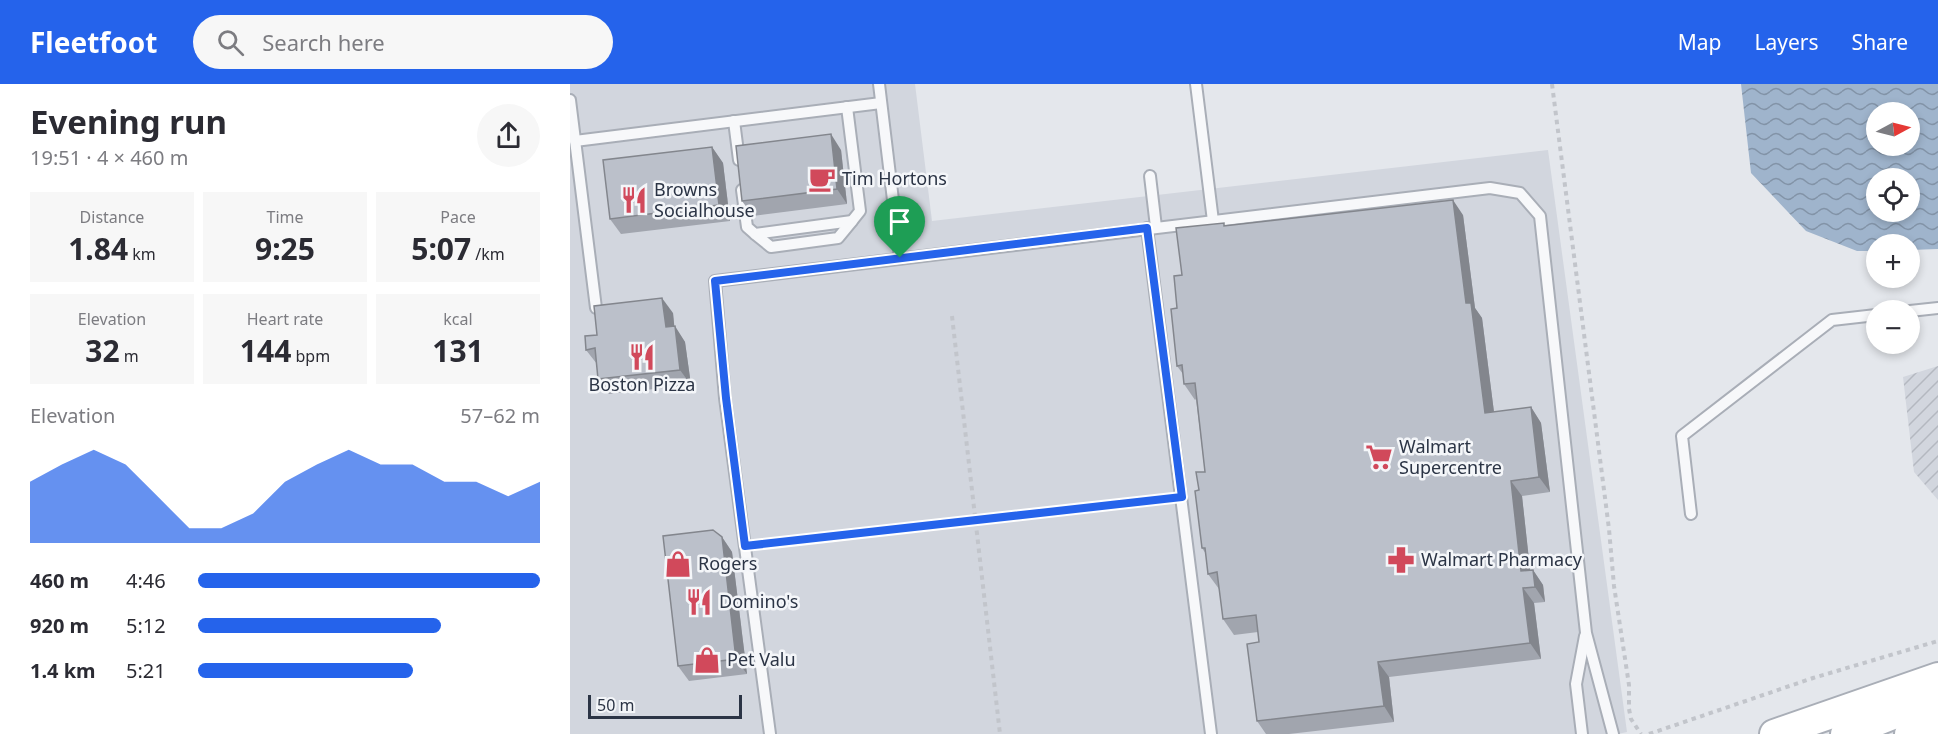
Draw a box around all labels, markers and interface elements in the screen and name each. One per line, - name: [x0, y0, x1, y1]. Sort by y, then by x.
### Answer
- search box: [193, 15, 613, 69]
- text: Fleetfoot: [30, 23, 157, 61]
- icon: search: [214, 26, 247, 59]
- text: Search here: [262, 27, 385, 57]
- text: Map: [1678, 28, 1722, 56]
- text: Layers: [1755, 28, 1819, 56]
- text: Share: [1852, 28, 1908, 56]
- text: Evening run: [30, 99, 227, 144]
- north arrow: [1866, 102, 1920, 156]
- map controls: [1866, 102, 1920, 354]
- button: share: [477, 104, 540, 167]
- text: 19:51 · 4 × 460 m: [30, 144, 188, 171]
- cafe icon: Tim Hortons: [807, 164, 837, 194]
- place label: Tim Hortons: [842, 166, 947, 190]
- button: locate: [1866, 168, 1920, 222]
- place label: Browns Socialhouse: [654, 177, 755, 222]
- restaurant icon: Browns Socialhouse: [619, 185, 649, 215]
- pin: [874, 196, 925, 258]
- icon: arrive: [883, 205, 916, 238]
- text: Distance: [80, 206, 144, 228]
- text: Time: [266, 206, 304, 228]
- text: Pace: [440, 206, 476, 228]
- text: 1.84: [68, 228, 128, 269]
- text: 9:25: [255, 228, 315, 269]
- text: 5:07: [411, 228, 471, 269]
- button: +: [1866, 234, 1920, 288]
- text: km: [128, 243, 156, 265]
- text: /km: [471, 243, 505, 265]
- button: −: [1866, 300, 1920, 354]
- text: Elevation: [78, 308, 146, 330]
- text: Heart rate: [247, 308, 323, 330]
- text: kcal: [443, 308, 473, 330]
- text: 32: [85, 330, 120, 371]
- text: 144: [240, 330, 291, 371]
- text: 131: [432, 330, 484, 371]
- restaurant icon: Boston Pizza: [627, 342, 657, 372]
- text: m: [120, 345, 139, 367]
- text: bpm: [291, 345, 330, 367]
- place label: Boston Pizza: [589, 372, 695, 396]
- text: Elevation: [30, 402, 115, 429]
- text: 57–62 m: [460, 402, 540, 429]
- place label: Walmart Supercentre: [1399, 434, 1502, 479]
- supermarket icon: Walmart Supercentre: [1364, 442, 1394, 472]
- pharmacy icon: Walmart Pharmacy: [1386, 545, 1416, 575]
- place label: Walmart Pharmacy: [1421, 547, 1583, 571]
- shop icon: Rogers: [663, 549, 693, 579]
- place label: Rogers: [698, 551, 757, 575]
- text: 460 m: [30, 567, 89, 594]
- text: 4:46: [126, 567, 166, 594]
- restaurant icon: Domino's: [684, 587, 714, 617]
- place label: Domino's: [719, 589, 798, 613]
- text: 920 m: [30, 612, 89, 639]
- text: 5:12: [126, 612, 166, 639]
- shop icon: Pet Valu: [692, 645, 722, 675]
- place label: Pet Valu: [727, 647, 796, 671]
- text: 1.4 km: [30, 657, 96, 684]
- text: 5:21: [126, 657, 166, 684]
- scale bar: [588, 692, 742, 720]
- text: 50 m: [597, 694, 634, 716]

